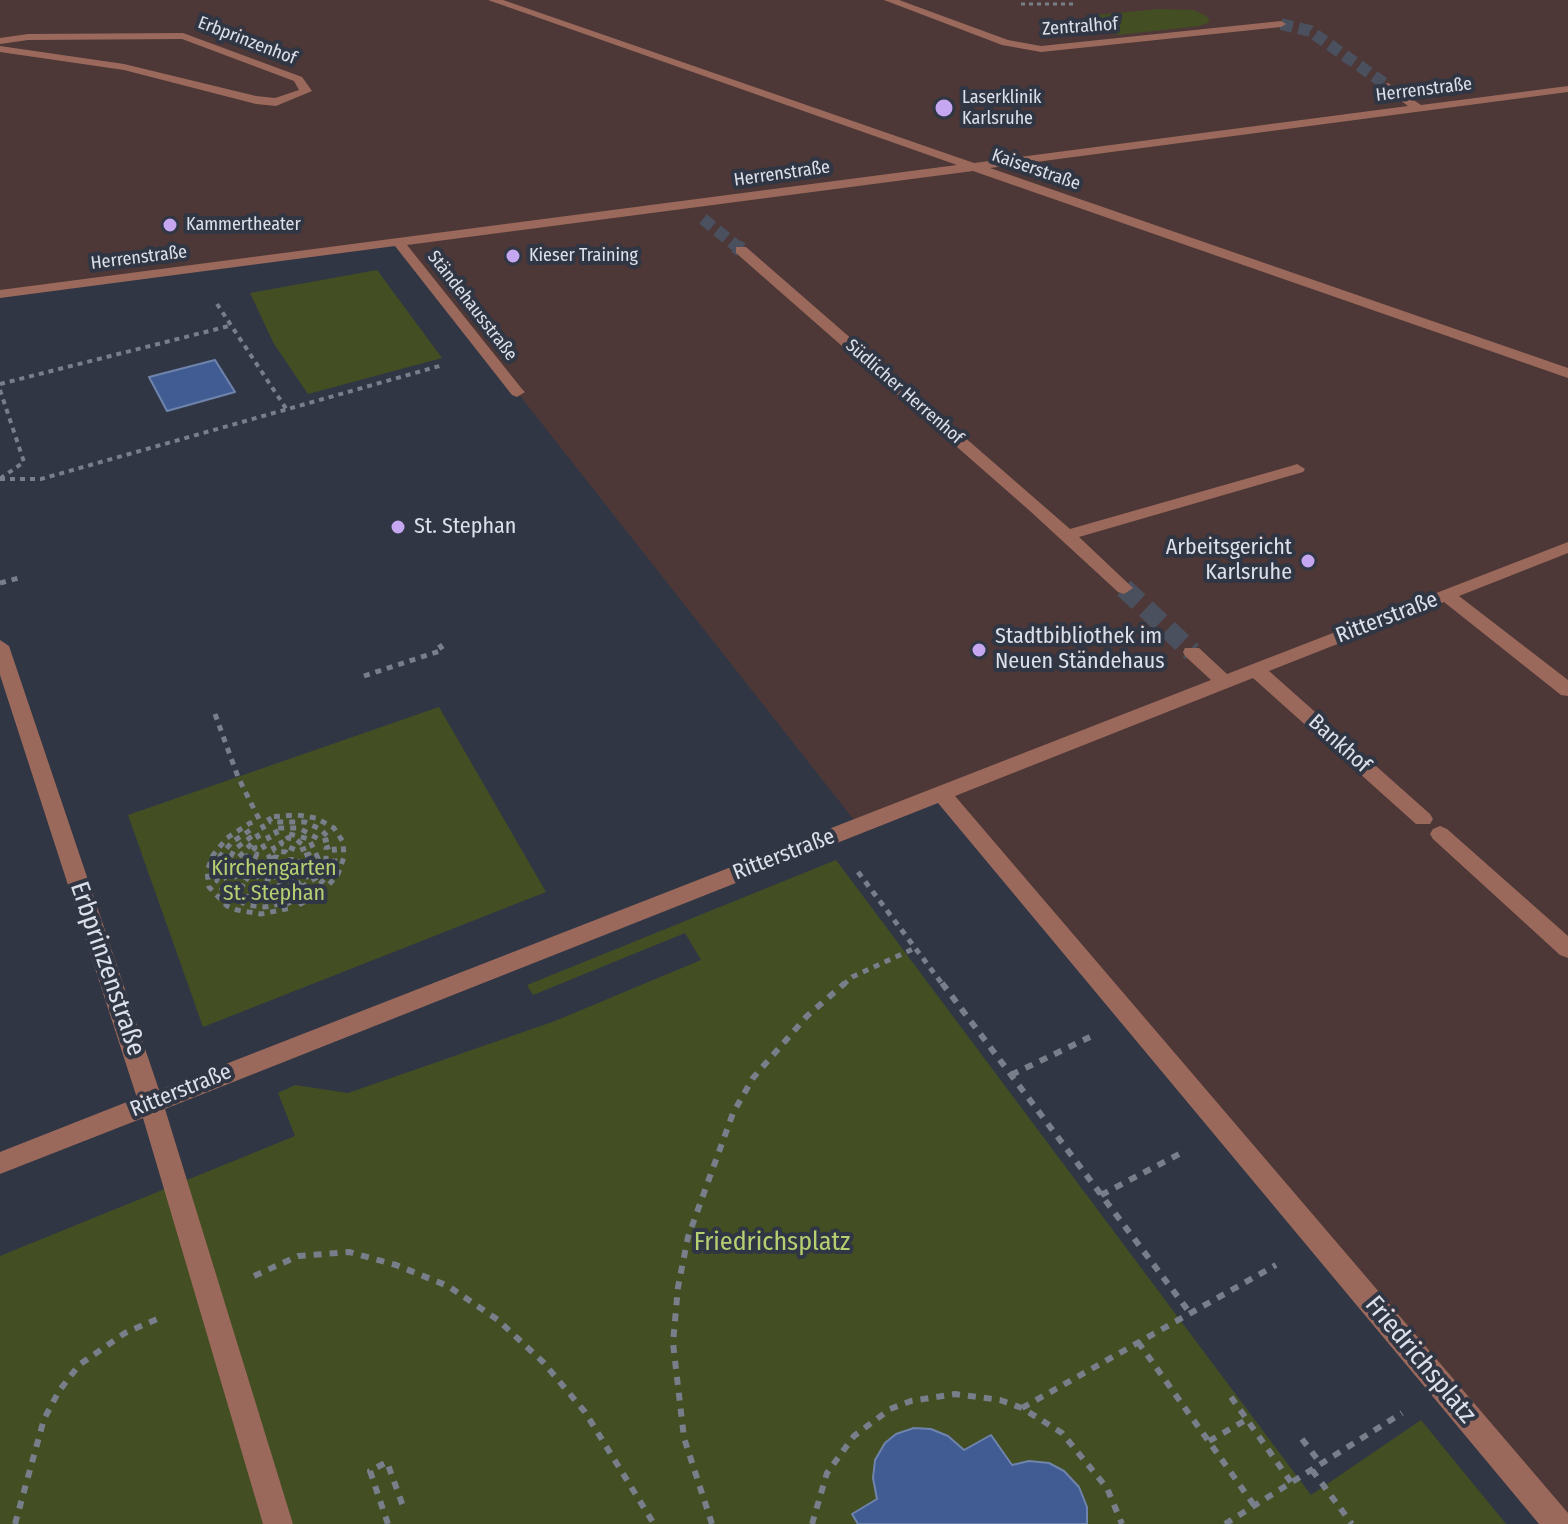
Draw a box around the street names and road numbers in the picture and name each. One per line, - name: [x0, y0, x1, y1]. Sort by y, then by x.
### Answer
- street label: Erbprinzenhof: [195, 12, 299, 70]
- street label: Zentralhof: [1041, 14, 1119, 40]
- street label: Herrenstraße: [1375, 73, 1473, 107]
- street label: Kaiserstraße: [989, 145, 1083, 195]
- street label: Herrenstraße: [733, 157, 831, 191]
- street label: Herrenstraße: [90, 241, 188, 275]
- street label: Ständehausstraße: [422, 247, 522, 365]
- street label: Südlicher Herrenhof: [841, 335, 967, 449]
- street label: Ritterstraße: [1332, 587, 1442, 649]
- street label: Bankhof: [1302, 709, 1376, 779]
- street label: Ritterstraße: [729, 824, 839, 886]
- street label: Erbprinzenstraße: [63, 878, 151, 1060]
- street label: Ritterstraße: [127, 1059, 235, 1123]
- street label: Friedrichsplatz: [1358, 1290, 1482, 1430]

